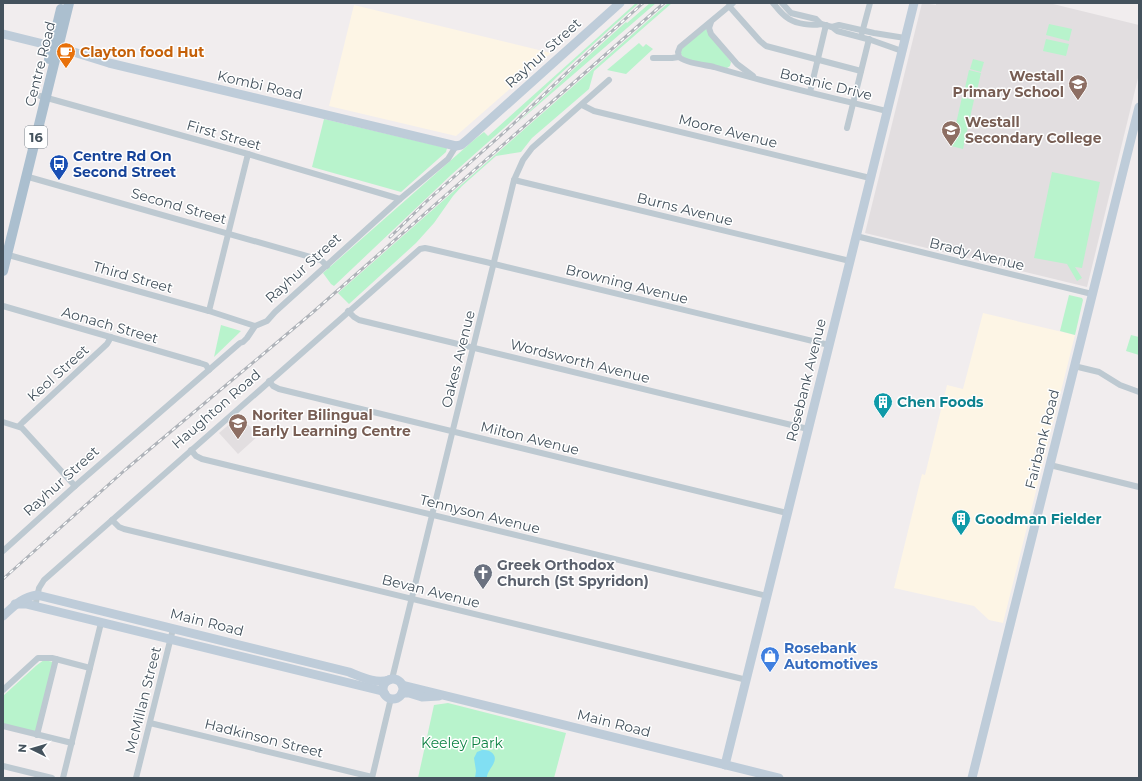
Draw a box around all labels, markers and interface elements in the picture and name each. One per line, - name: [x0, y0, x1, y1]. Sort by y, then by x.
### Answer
- street label: Rayhur Street: [501, 14, 585, 92]
- street label: Centre Road: [21, 19, 59, 109]
- cafe icon: Clayton food Hut: [55, 41, 77, 69]
- place label: Clayton food Hut: [80, 43, 204, 61]
- street label: Botanic Drive: [778, 64, 874, 104]
- street label: Kombi Road: [216, 66, 304, 104]
- place label: Westall Primary School: [953, 67, 1064, 101]
- school or university icon: Westall Primary School: [1067, 73, 1089, 101]
- street label: Moore Avenue: [677, 110, 779, 152]
- place label: Westall Secondary College: [965, 113, 1102, 147]
- street label: First Street: [185, 116, 264, 154]
- school or university icon: Westall Secondary College: [940, 119, 962, 147]
- road number: 16: [25, 126, 47, 148]
- place label: Centre Rd On Second Street: [73, 147, 176, 181]
- bus stop icon: Centre Rd On Second Street: [48, 153, 70, 181]
- street label: Second Street: [129, 184, 229, 228]
- street label: Burns Avenue: [635, 188, 735, 230]
- street label: Rayhur Street: [261, 229, 345, 307]
- street label: Brady Avenue: [928, 233, 1026, 275]
- street label: Third Street: [91, 257, 175, 297]
- street label: Browning Avenue: [564, 260, 690, 308]
- street label: Aonach Street: [60, 303, 161, 347]
- street label: Oakes Avenue: [437, 308, 479, 410]
- street label: Rosebank Avenue: [782, 317, 830, 443]
- street label: Wordsworth Avenue: [508, 335, 652, 387]
- street label: Keol Street: [24, 340, 93, 405]
- street label: Haughton Road: [168, 365, 264, 453]
- street label: Fairbank Road: [1021, 387, 1063, 491]
- building icon: Chen Foods: [872, 391, 894, 419]
- place label: Chen Foods: [897, 393, 984, 411]
- place label: Noriter Bilingual Early Learning Centre: [252, 406, 411, 440]
- school or university icon: Noriter Bilingual Early Learning Centre: [227, 412, 249, 440]
- street label: Milton Avenue: [479, 417, 581, 459]
- street label: Rayhur Street: [19, 442, 103, 520]
- street label: Tennyson Avenue: [418, 490, 542, 538]
- building icon: Goodman Fielder: [950, 508, 972, 536]
- place label: Goodman Fielder: [975, 510, 1102, 528]
- place label: Greek Orthodox Church (St Spyridon): [497, 556, 649, 590]
- church icon: Greek Orthodox Church (St Spyridon): [472, 562, 494, 590]
- street label: Bevan Avenue: [380, 570, 482, 612]
- street label: Main Road: [168, 604, 246, 640]
- place label: Rosebank Automotives: [783, 639, 878, 673]
- street label: McMillan Street: [121, 644, 165, 755]
- shop icon: Rosebank Automotives: [759, 645, 781, 673]
- street label: Main Road: [575, 705, 653, 741]
- street label: Hadkinson Street: [203, 715, 326, 762]
- north arrow: [12, 729, 52, 769]
- park label: Keeley Park: [421, 734, 504, 752]
- text: N: [15, 743, 29, 753]

